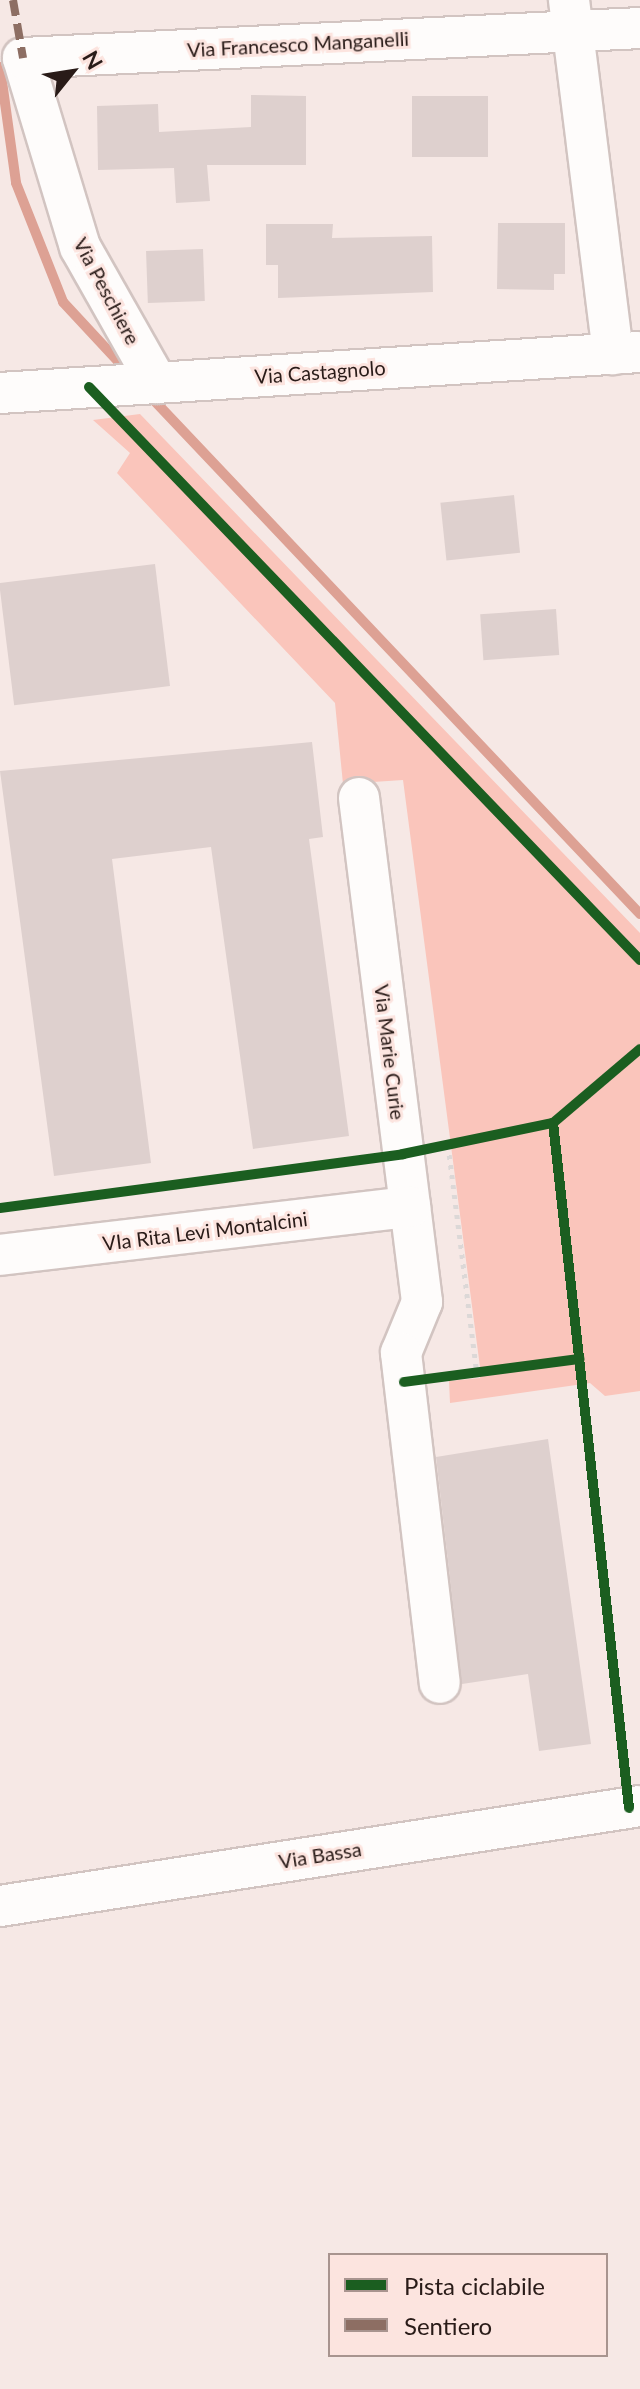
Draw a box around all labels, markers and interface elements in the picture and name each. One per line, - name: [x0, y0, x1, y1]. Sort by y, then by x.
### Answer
- street label: Via Francesco Manganelli: [186, 26, 410, 62]
- north arrow: [32, 32, 112, 112]
- text: N: [77, 46, 109, 74]
- street label: Via Peschiere: [69, 233, 145, 349]
- street label: Via Castagnolo: [254, 355, 386, 389]
- street label: Via Marie Curie: [370, 983, 410, 1121]
- street label: VIa Rita Levi Montalcini: [101, 1207, 309, 1255]
- street label: Via Bassa: [277, 1837, 363, 1873]
- legend: [328, 2253, 608, 2357]
- text: Pista ciclabile: [404, 2271, 545, 2300]
- text: Sentiero: [404, 2311, 492, 2340]

